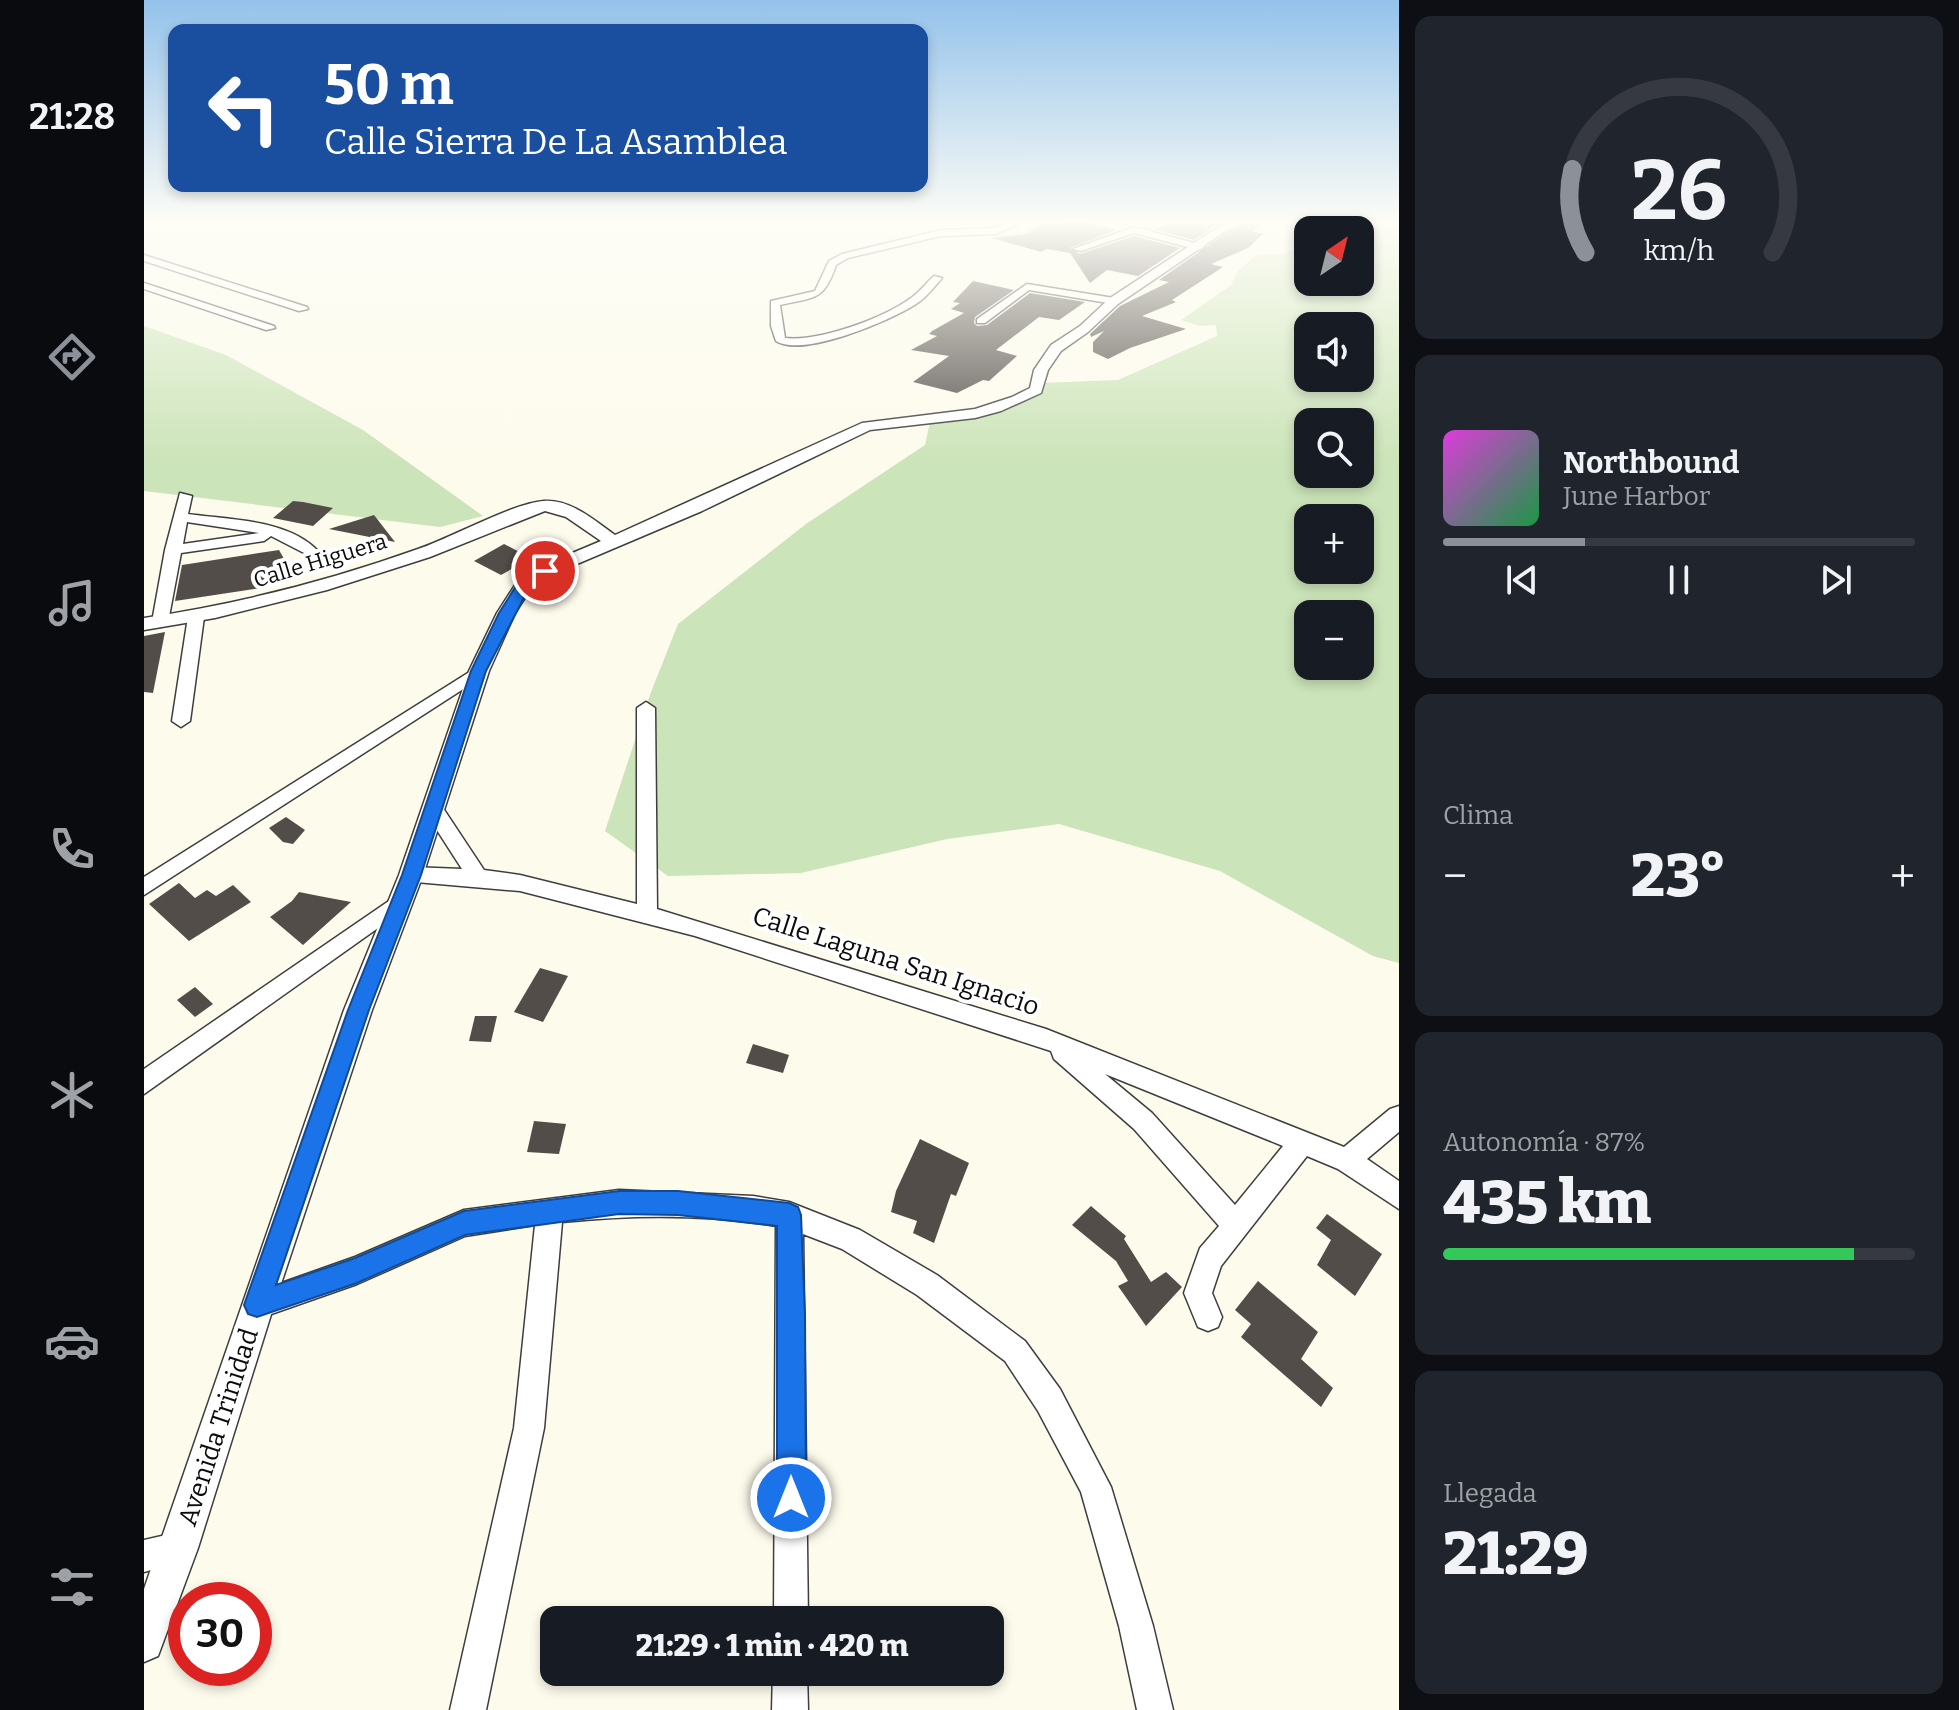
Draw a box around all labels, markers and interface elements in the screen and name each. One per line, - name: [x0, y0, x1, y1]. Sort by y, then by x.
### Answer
- text: 50 m: [324, 52, 454, 119]
- icon: left: [192, 56, 296, 160]
- text: 21:28: [29, 95, 115, 139]
- text: Calle Sierra De La Asamblea: [324, 120, 787, 164]
- text: 26: [1631, 141, 1727, 241]
- north arrow: [1294, 216, 1374, 296]
- map controls: [1294, 216, 1374, 680]
- text: km/h: [1644, 234, 1715, 269]
- button: sound: [1294, 312, 1374, 392]
- icon: directions: [44, 329, 100, 385]
- button: search: [1294, 408, 1374, 488]
- text: Northbound: [1563, 445, 1739, 481]
- text: June Harbor: [1563, 481, 1710, 512]
- button: +: [1294, 504, 1374, 584]
- street label: Calle Higuera: [250, 527, 390, 594]
- pin: [511, 537, 579, 605]
- icon: arrive: [523, 549, 567, 593]
- icon: previous: [1500, 558, 1544, 602]
- icon: pause: [1657, 558, 1701, 602]
- icon: next: [1814, 558, 1858, 602]
- icon: music: [44, 575, 100, 631]
- button: −: [1294, 600, 1374, 680]
- text: Clima: [1443, 800, 1513, 831]
- icon: phone: [44, 821, 100, 877]
- text: 23°: [1631, 840, 1726, 912]
- text: −: [1443, 850, 1467, 903]
- text: +: [1890, 850, 1915, 903]
- street label: Calle Laguna San Ignacio: [748, 900, 1043, 1023]
- icon: climate: [44, 1067, 100, 1123]
- text: Autonomía · 87%: [1443, 1127, 1645, 1158]
- text: 435 km: [1443, 1167, 1651, 1239]
- icon: car: [44, 1313, 100, 1369]
- street label: Avenida Trinidad: [172, 1325, 265, 1530]
- position arrow: [749, 1456, 833, 1540]
- text: Llegada: [1443, 1478, 1537, 1509]
- text: 21:29: [1443, 1518, 1588, 1590]
- icon: filters: [44, 1559, 100, 1615]
- speed limit sign: 30: [168, 1582, 272, 1686]
- text: 21:29 · 1 min · 420 m: [636, 1628, 908, 1664]

